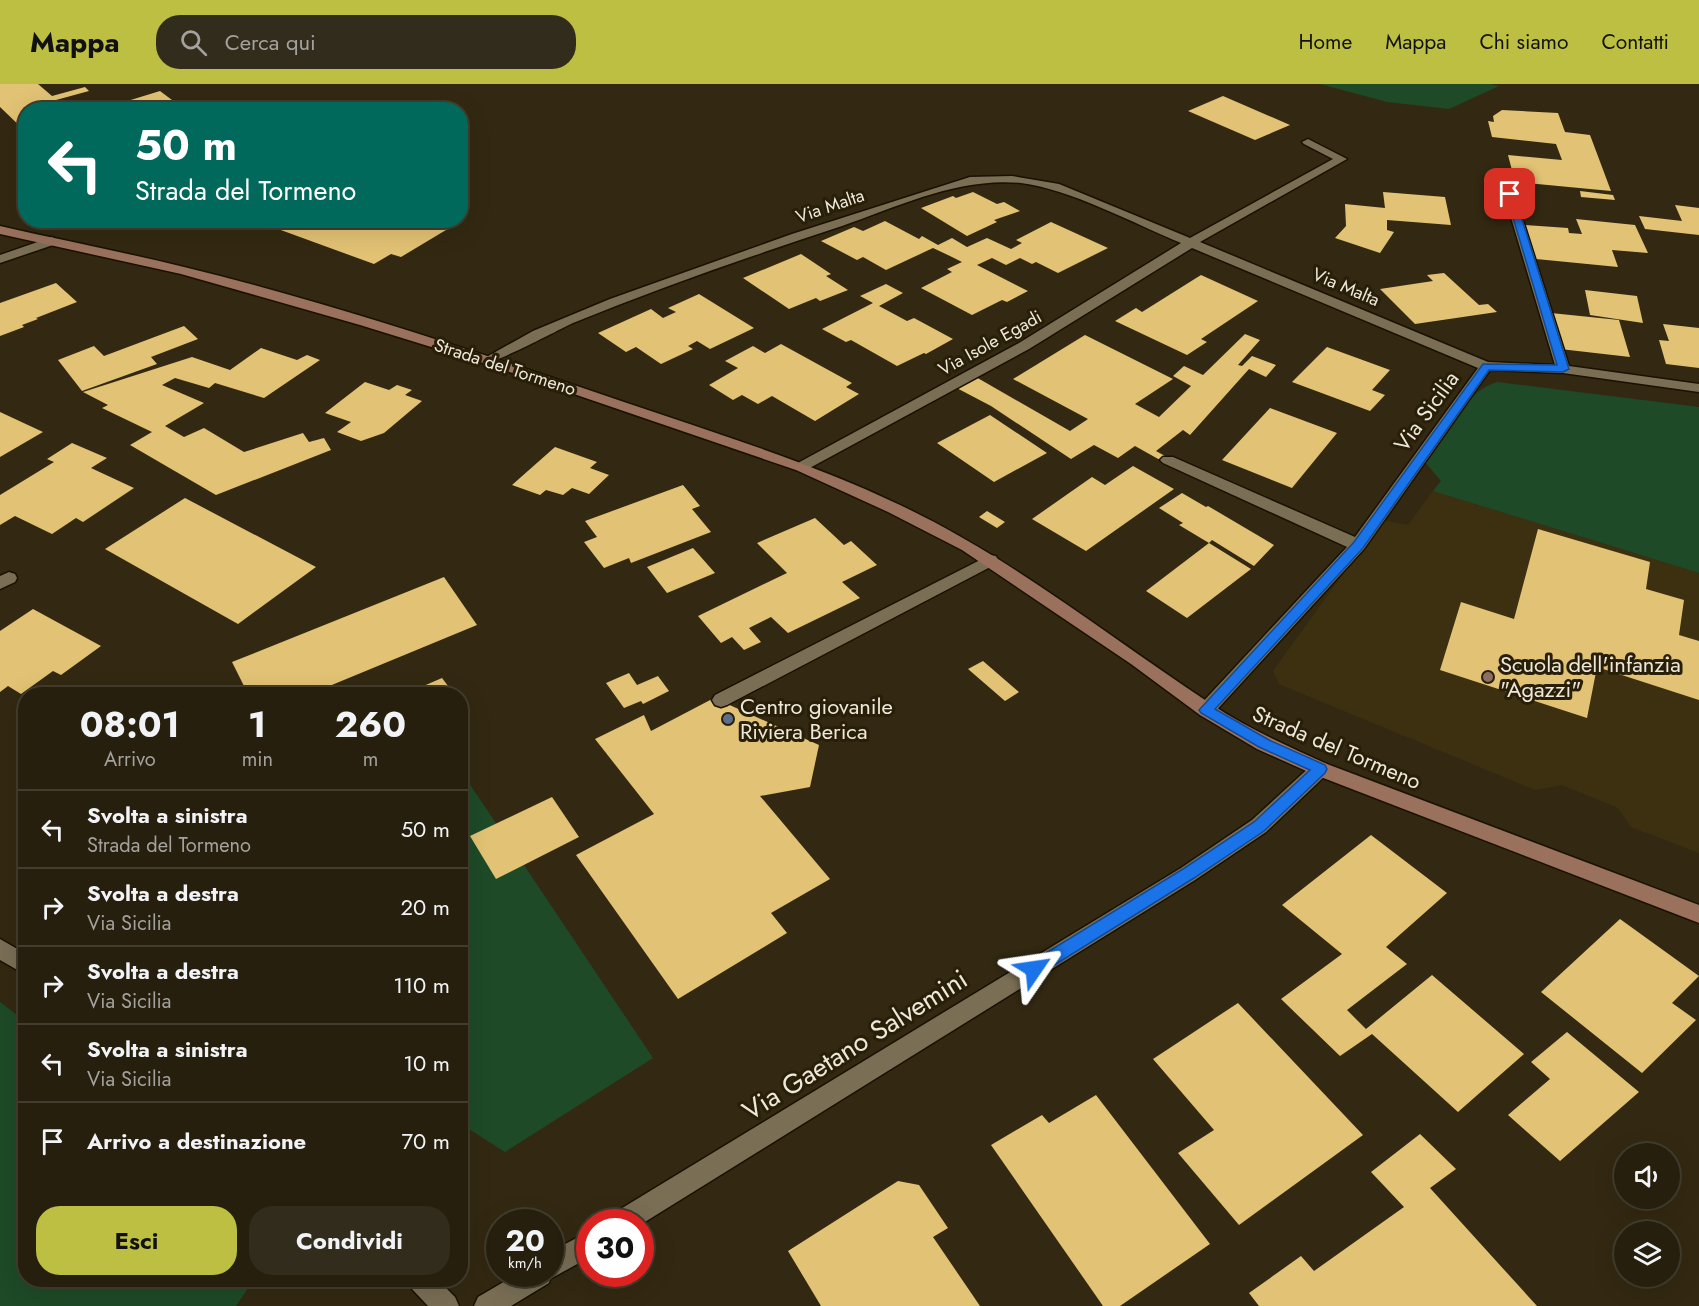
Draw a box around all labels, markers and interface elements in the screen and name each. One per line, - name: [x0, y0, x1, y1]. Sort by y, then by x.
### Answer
- search box: [156, 15, 576, 69]
- text: Mappa: [30, 22, 120, 63]
- icon: search: [177, 26, 210, 59]
- text: Cerca qui: [225, 26, 316, 58]
- text: Home: [1299, 27, 1352, 57]
- text: Mappa: [1385, 27, 1446, 57]
- text: Chi siamo: [1479, 27, 1568, 57]
- text: Contatti: [1601, 27, 1669, 57]
- text: 50 m: [135, 115, 237, 176]
- icon: left: [36, 126, 114, 204]
- pin: [1484, 168, 1535, 219]
- text: Strada del Tormeno: [135, 171, 356, 210]
- icon: arrive: [1493, 177, 1526, 210]
- street label: Via Malta: [792, 182, 868, 230]
- street label: Via Malta: [1308, 261, 1384, 313]
- street label: Via Isole Egadi: [934, 304, 1046, 382]
- street label: Strada del Tormeno: [431, 332, 579, 402]
- street label: Via Sicilia: [1386, 364, 1466, 458]
- place label: Scuola dell'infanzia "Agazzi": [1500, 648, 1681, 705]
- marker: Scuola dell'infanzia "Agazzi": [1481, 670, 1495, 684]
- place label: Centro giovanile Riviera Berica: [740, 690, 893, 747]
- street label: Strada del Tormeno: [1248, 697, 1426, 797]
- text: 08:01: [80, 698, 180, 750]
- text: 1: [248, 698, 266, 750]
- text: 260: [335, 698, 406, 750]
- marker: Centro giovanile Riviera Berica: [721, 712, 735, 726]
- text: Arrivo: [104, 745, 156, 774]
- text: min: [242, 745, 273, 774]
- text: m: [363, 745, 378, 774]
- text: Svolta a sinistra: [87, 799, 248, 831]
- icon: left: [36, 813, 69, 846]
- text: 50 m: [401, 813, 450, 845]
- text: Strada del Tormeno: [87, 831, 251, 860]
- text: Svolta a destra: [87, 877, 239, 909]
- icon: right: [36, 891, 69, 924]
- text: 20 m: [401, 891, 450, 923]
- text: Via Sicilia: [87, 909, 171, 938]
- position arrow: [1002, 937, 1066, 1001]
- text: Svolta a destra: [87, 955, 239, 987]
- street label: Via Gaetano Salvemini: [735, 959, 975, 1130]
- icon: right: [36, 969, 69, 1002]
- text: 110 m: [393, 969, 450, 1001]
- text: Via Sicilia: [87, 987, 171, 1016]
- text: Svolta a sinistra: [87, 1033, 248, 1065]
- icon: left: [36, 1047, 69, 1080]
- text: 10 m: [403, 1047, 450, 1079]
- text: Via Sicilia: [87, 1065, 171, 1094]
- icon: arrive: [36, 1125, 69, 1158]
- text: Arrivo a destinazione: [87, 1125, 306, 1157]
- text: 70 m: [401, 1125, 450, 1157]
- map controls: [1614, 1143, 1680, 1287]
- button: sound: [1614, 1143, 1680, 1209]
- button: Esci: [36, 1206, 237, 1275]
- button: Condividi: [249, 1206, 450, 1275]
- speed limit sign: 30: [576, 1209, 654, 1287]
- text: 20: [505, 1219, 545, 1262]
- button: layers: [1614, 1221, 1680, 1287]
- text: km/h: [508, 1252, 542, 1274]

